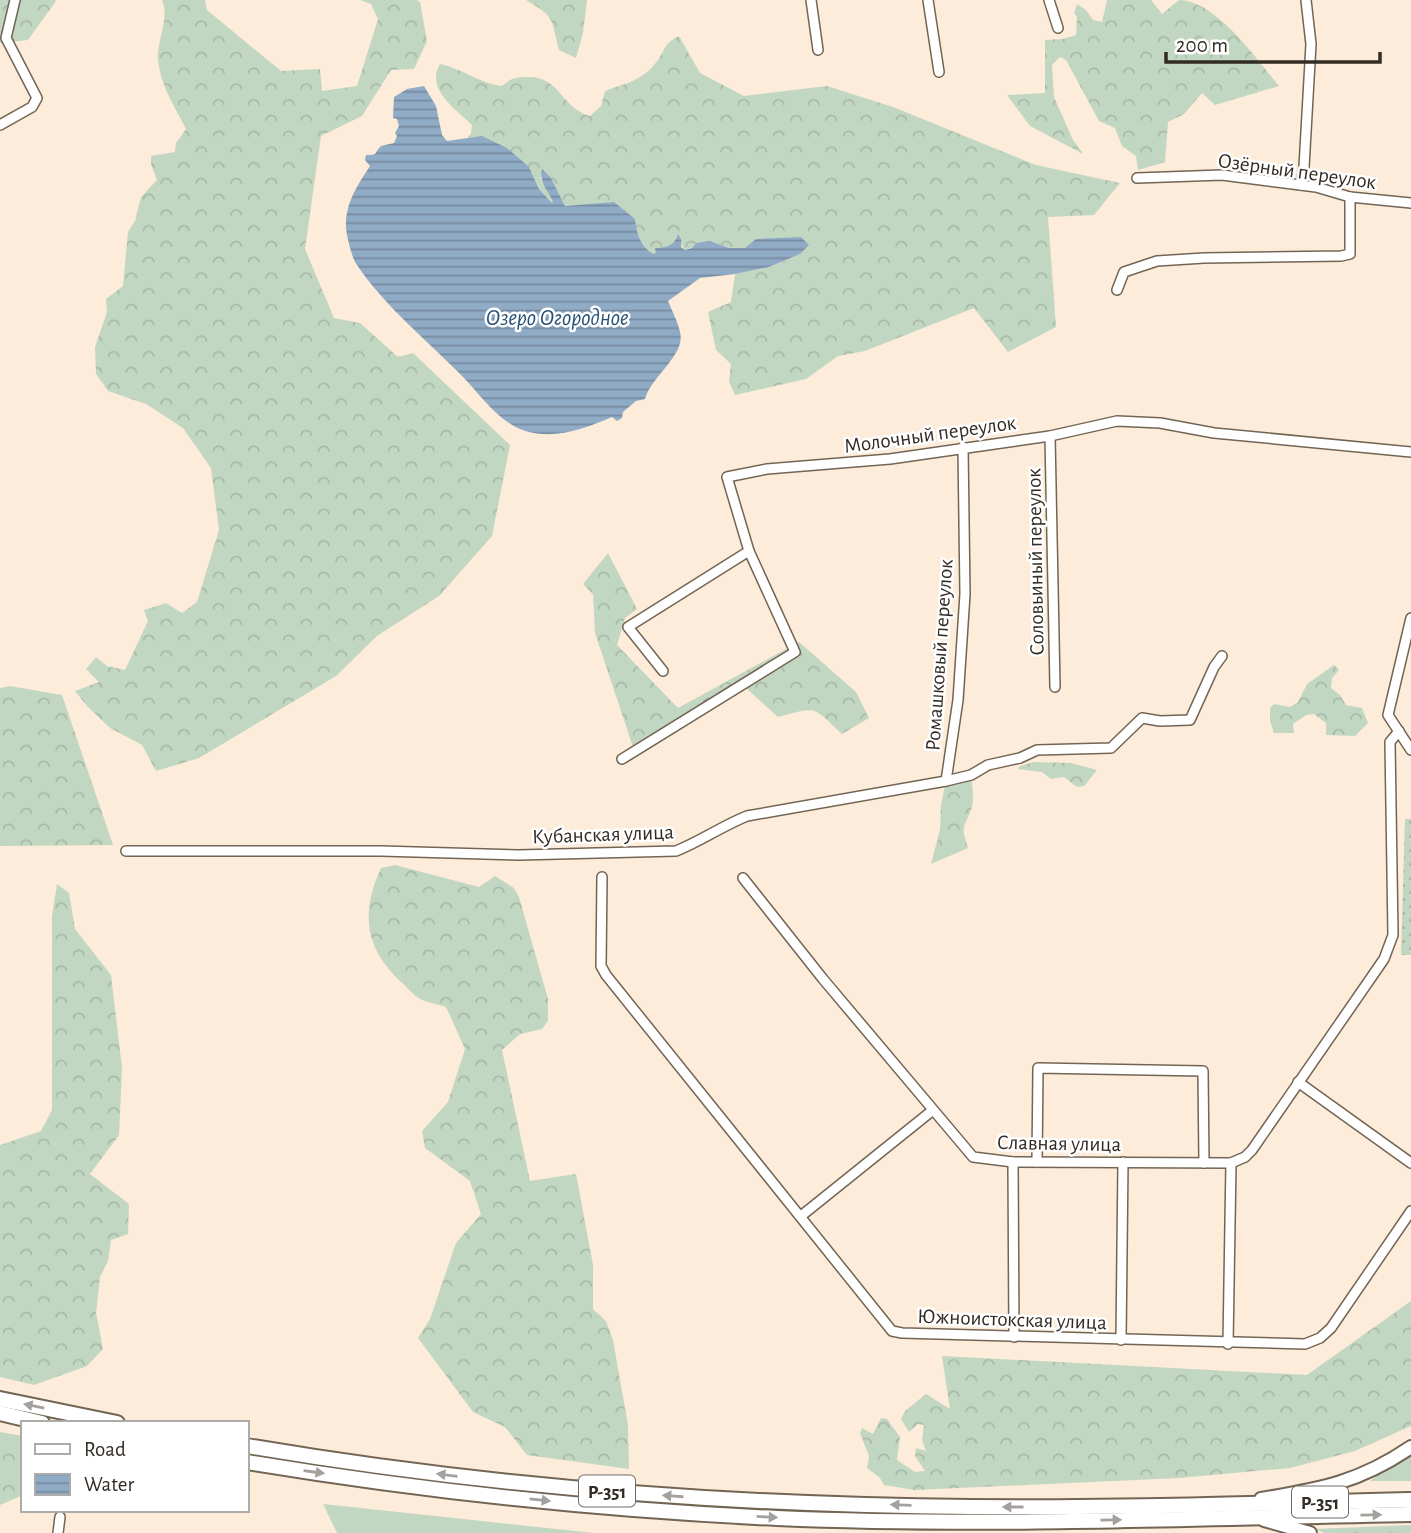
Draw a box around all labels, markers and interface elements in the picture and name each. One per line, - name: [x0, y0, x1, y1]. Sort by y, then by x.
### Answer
- scale bar: [1166, 21, 1380, 65]
- text: 200 m: [1176, 35, 1228, 56]
- street label: Озёрный переулок: [1216, 150, 1378, 193]
- water label: Озеро Огородное: [486, 307, 628, 330]
- street label: Молочный переулок: [843, 412, 1018, 457]
- street label: Соловьиный переулок: [1023, 468, 1048, 656]
- street label: Ромашковый переулок: [922, 558, 957, 752]
- street label: Кубанская улица: [532, 822, 675, 847]
- street label: Славная улица: [997, 1132, 1122, 1155]
- street label: Южноистокская улица: [917, 1306, 1107, 1333]
- one-way arrow: [23, 1401, 45, 1412]
- legend: [21, 1421, 248, 1512]
- text: Road: [84, 1439, 126, 1460]
- one-way arrow: [303, 1467, 325, 1478]
- one-way arrow: [436, 1469, 458, 1480]
- text: Water: [84, 1474, 134, 1495]
- road number: Р-351: [579, 1476, 635, 1506]
- road number: Р-351: [1292, 1486, 1348, 1518]
- one-way arrow: [662, 1490, 684, 1501]
- one-way arrow: [529, 1495, 551, 1506]
- one-way arrow: [889, 1499, 911, 1510]
- one-way arrow: [1002, 1501, 1024, 1512]
- one-way arrow: [1360, 1509, 1382, 1521]
- one-way arrow: [756, 1512, 778, 1523]
- one-way arrow: [1100, 1515, 1122, 1526]

